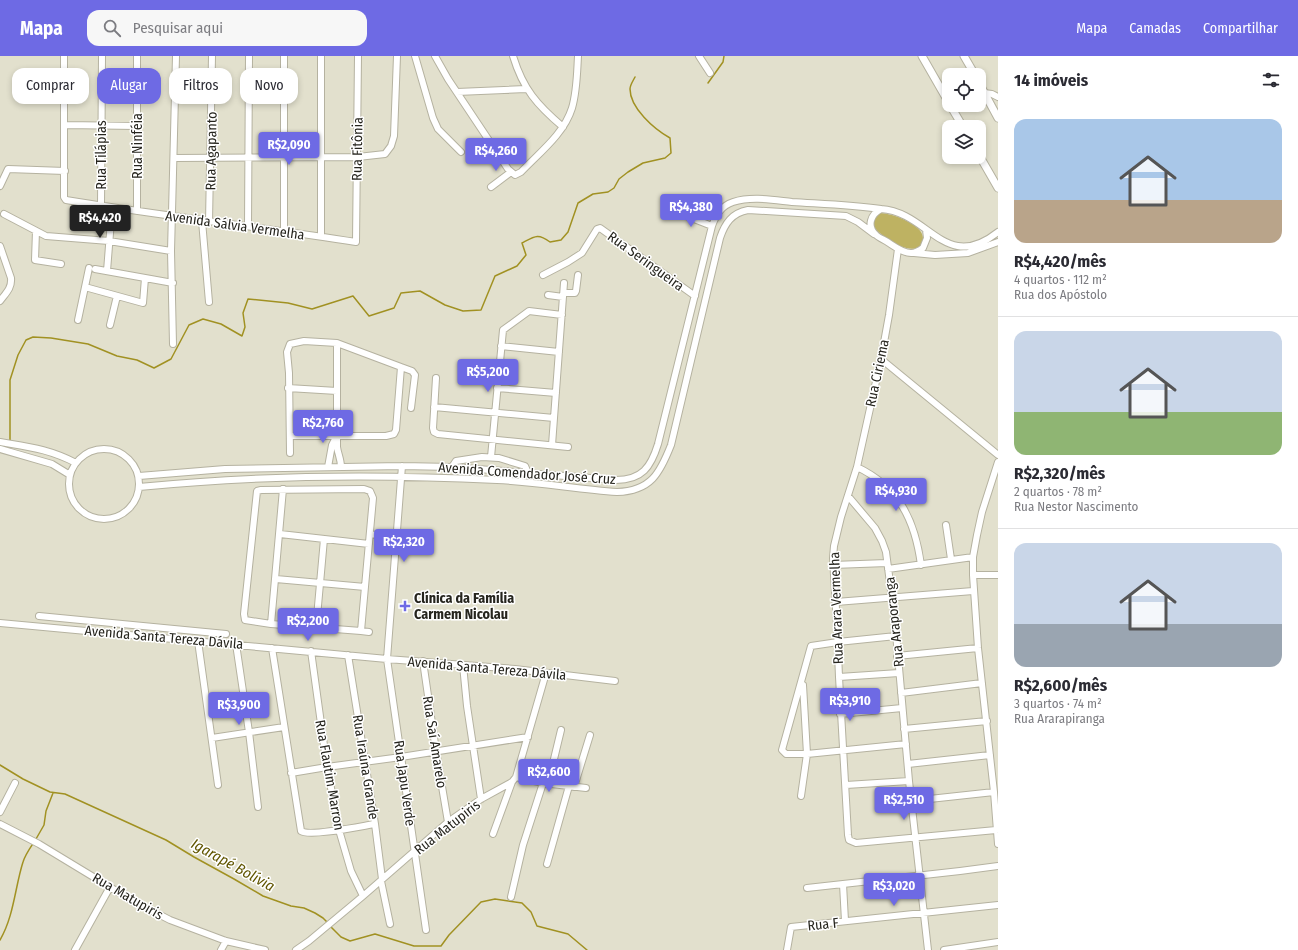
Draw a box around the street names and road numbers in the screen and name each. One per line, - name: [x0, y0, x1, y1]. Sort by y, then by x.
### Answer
- street label: Rua Agapanto: [202, 111, 221, 191]
- street label: Rua Ninféia: [129, 113, 146, 179]
- street label: Rua Fitônia: [348, 117, 367, 181]
- street label: Rua Tilápias: [93, 120, 110, 190]
- street label: Avenida Sálvia Vermelha: [164, 207, 306, 244]
- street label: Rua Seringueira: [604, 228, 687, 295]
- street label: Rua Ciriema: [862, 338, 893, 408]
- street label: Avenida Comendador José Cruz: [438, 459, 617, 488]
- street label: Rua Arara Vermelha: [826, 551, 847, 665]
- street label: Rua Araporanga: [881, 576, 908, 668]
- street label: Avenida Santa Tereza Dávila: [84, 622, 244, 653]
- street label: Avenida Santa Tereza Dávila: [407, 653, 567, 684]
- street label: Rua Saí Amarelo: [419, 695, 450, 789]
- street label: Rua Iraúna Grande: [349, 713, 382, 821]
- street label: Rua Flautim Marron: [311, 718, 348, 832]
- street label: Rua Japu Verde: [390, 739, 419, 827]
- street label: Rua Matupiris: [411, 796, 484, 858]
- street label: Rua Matupiris: [89, 869, 166, 924]
- street label: Rua F: [807, 914, 839, 935]

